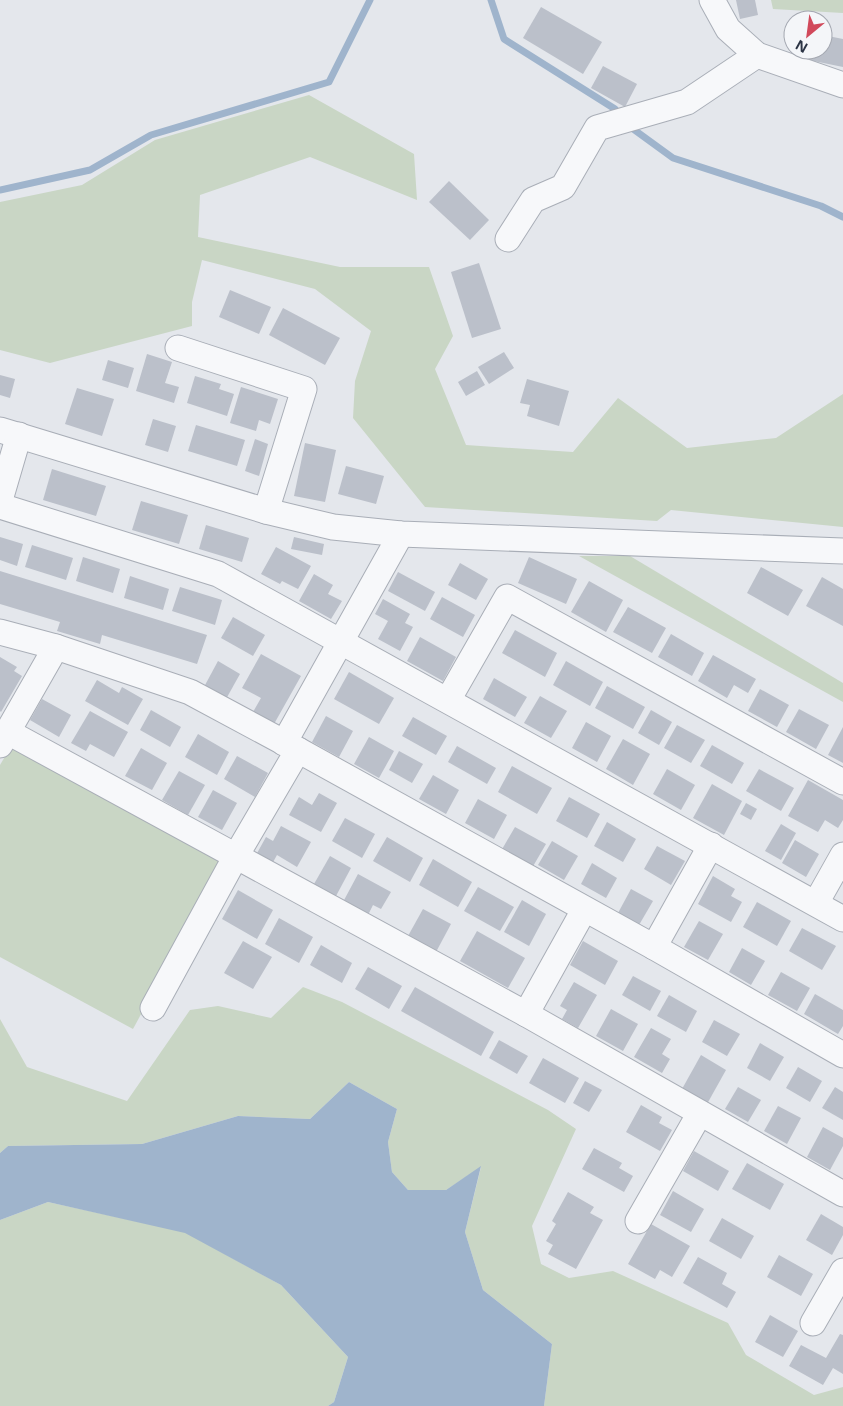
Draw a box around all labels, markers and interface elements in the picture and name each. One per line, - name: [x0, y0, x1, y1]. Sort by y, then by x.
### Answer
- north arrow: [783, 10, 833, 60]
- text: N: [792, 36, 811, 58]

